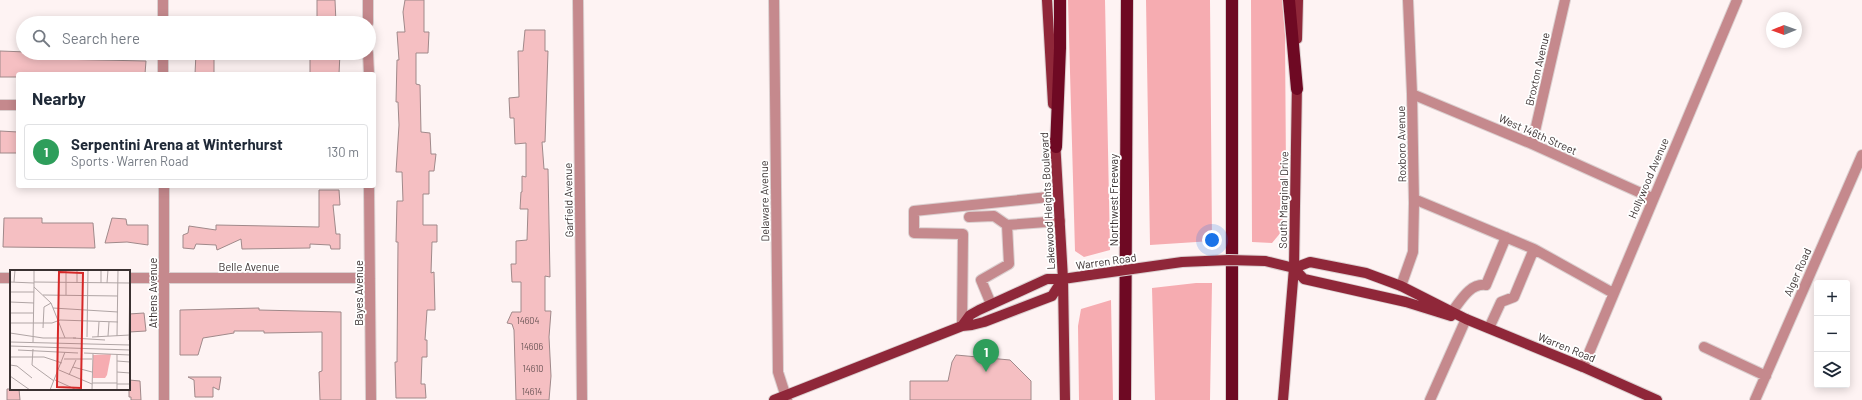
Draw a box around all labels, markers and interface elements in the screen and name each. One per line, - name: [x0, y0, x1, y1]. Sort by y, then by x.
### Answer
- north arrow: [1766, 12, 1802, 48]
- search box: [16, 16, 376, 60]
- icon: search: [30, 27, 52, 49]
- text: Search here: [62, 29, 140, 47]
- street label: Broxton Avenue: [1522, 31, 1552, 107]
- text: Nearby: [32, 88, 86, 108]
- street label: Roxboro Avenue: [1394, 105, 1408, 183]
- street label: West 146th Street: [1497, 111, 1579, 157]
- street label: Lakewood Heights Boulevard: [1037, 132, 1057, 270]
- text: Serpentini Arena at Winterhurst: [71, 135, 283, 153]
- street label: Hollywood Avenue: [1625, 136, 1671, 220]
- text: 1: [44, 144, 48, 160]
- text: 130 m: [327, 144, 359, 160]
- street label: South Marginal Drive: [1276, 151, 1290, 249]
- text: Sports · Warren Road: [71, 153, 189, 169]
- street label: Northwest Freeway: [1107, 154, 1120, 246]
- street label: Delaware Avenue: [757, 160, 771, 242]
- street label: Garfield Avenue: [561, 162, 575, 237]
- your location: [1202, 230, 1222, 250]
- street label: Alger Road: [1781, 246, 1813, 298]
- street label: Warren Road: [1075, 250, 1137, 272]
- street label: Athens Avenue: [146, 258, 159, 328]
- street label: Belle Avenue: [219, 260, 280, 273]
- street label: Bayes Avenue: [352, 260, 365, 326]
- inset map: [10, 270, 130, 390]
- map controls: [1814, 280, 1850, 388]
- button: +: [1814, 280, 1850, 316]
- house number: 14604: [517, 315, 539, 326]
- button: −: [1814, 316, 1850, 352]
- street label: Warren Road: [1536, 330, 1598, 364]
- pin: 1: [973, 339, 999, 372]
- house number: 14606: [521, 341, 544, 352]
- button: layers: [1814, 352, 1850, 388]
- house number: 14610: [523, 363, 543, 374]
- house number: 14614: [522, 386, 542, 397]

